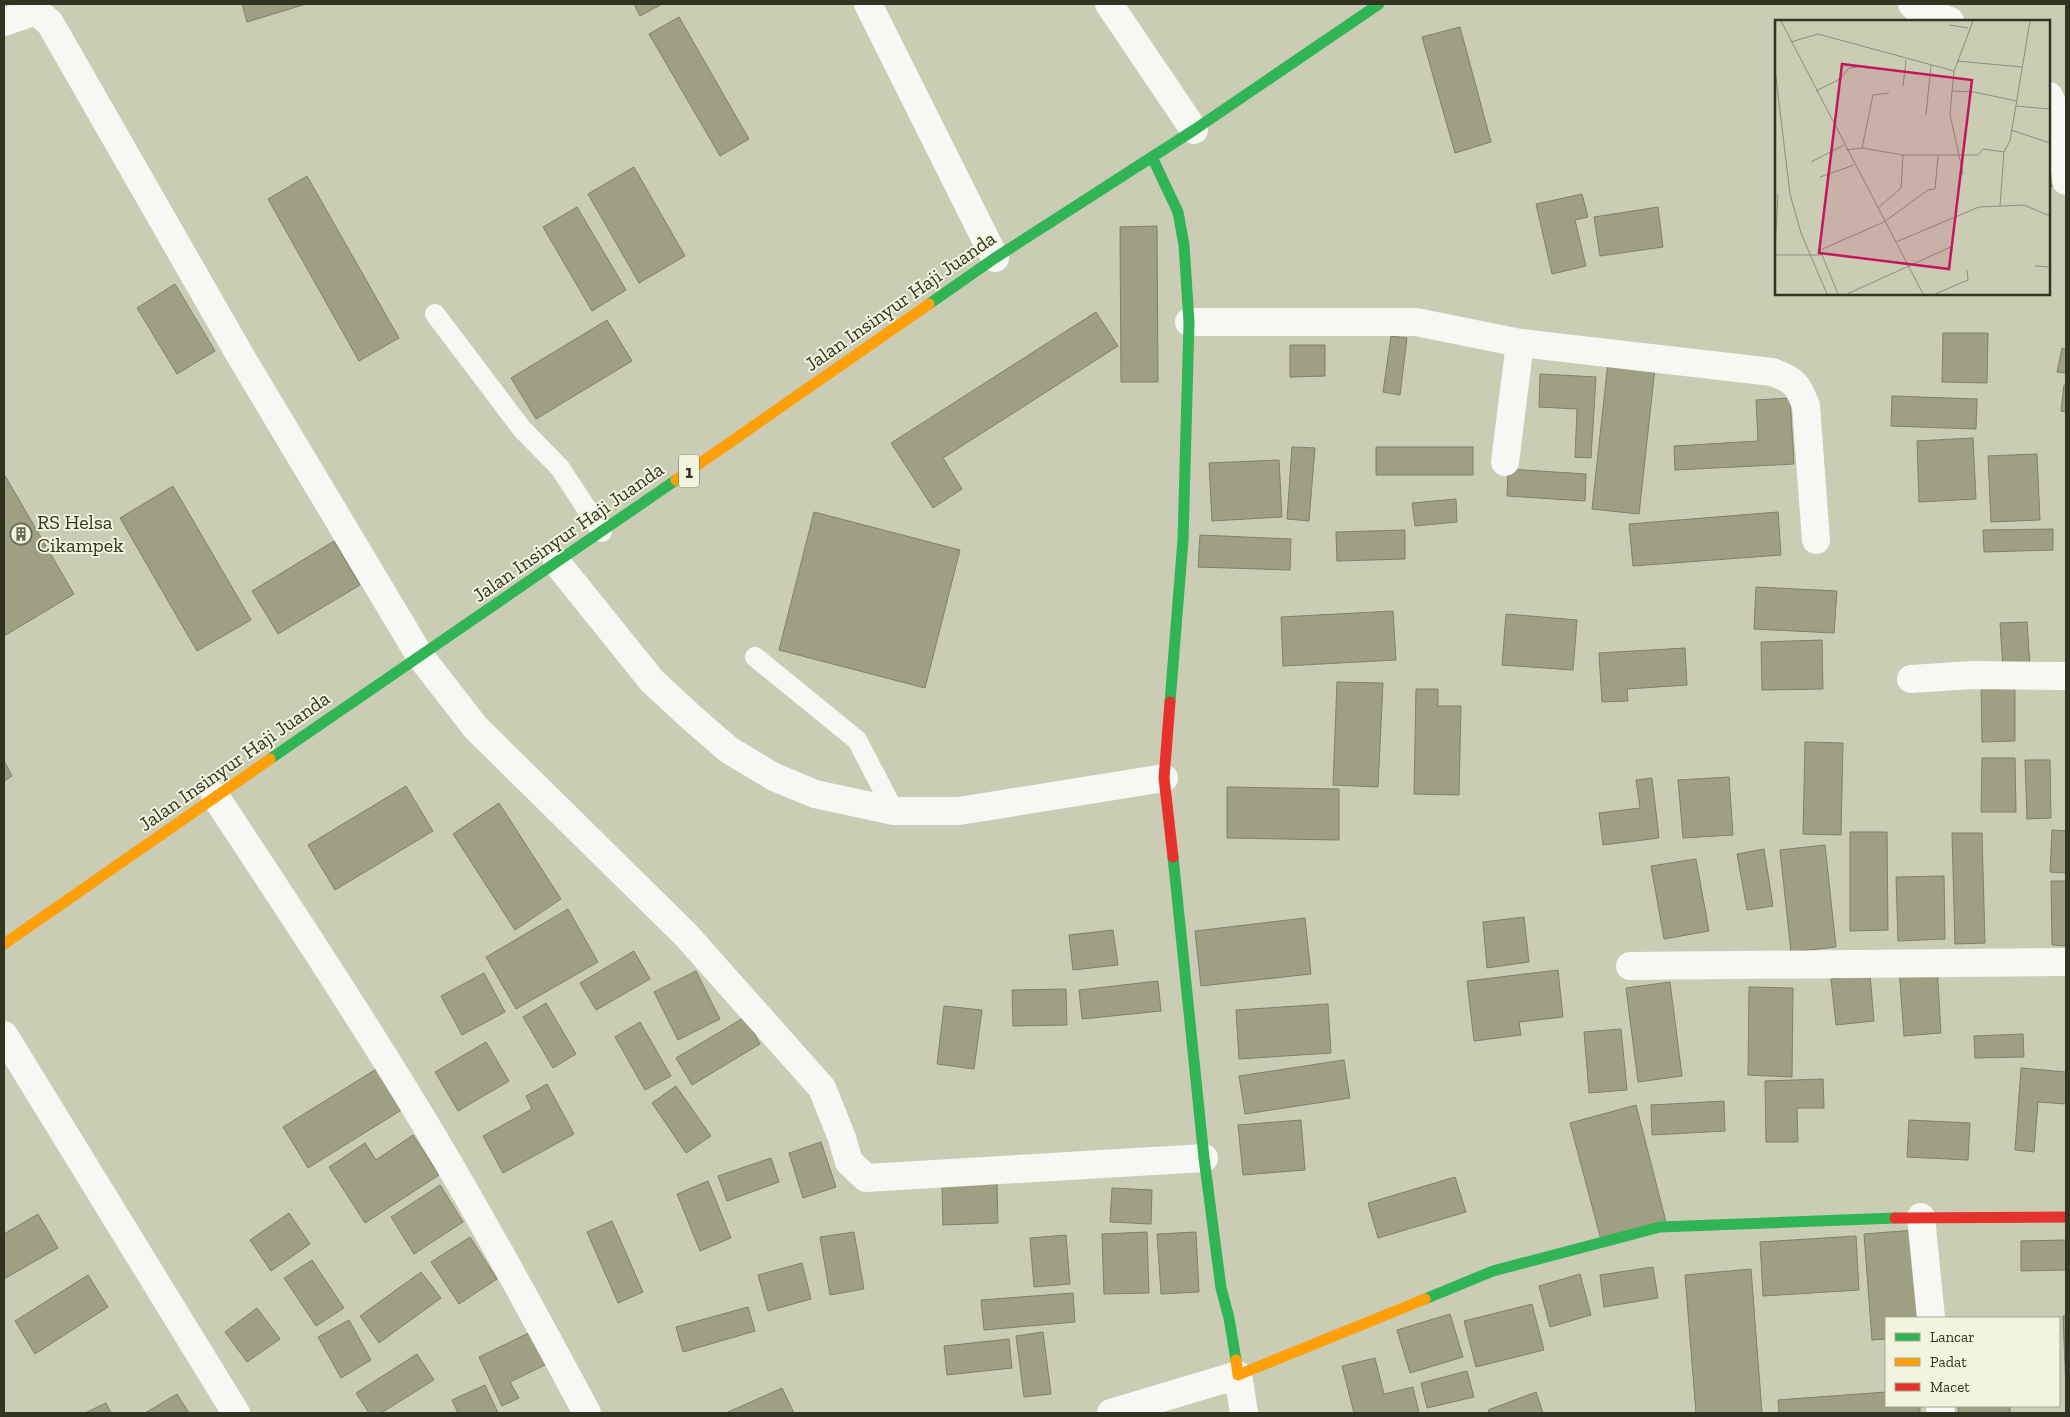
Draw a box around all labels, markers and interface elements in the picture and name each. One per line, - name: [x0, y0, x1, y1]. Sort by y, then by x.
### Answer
- inset map: [1775, 20, 2050, 295]
- street label: Jalan Insinyur Haji Juanda: [800, 226, 1000, 376]
- road number: 1: [679, 454, 699, 488]
- street label: Jalan Insinyur Haji Juanda: [468, 457, 668, 607]
- place label: RS Helsa Cikampek: [37, 510, 124, 557]
- building icon: RS Helsa Cikampek: [9, 522, 33, 546]
- street label: Jalan Insinyur Haji Juanda: [134, 686, 334, 836]
- legend: [1885, 1317, 2060, 1407]
- text: Lancar: [1930, 1328, 1975, 1346]
- text: Padat: [1930, 1353, 1967, 1371]
- text: Macet: [1930, 1378, 1970, 1396]

